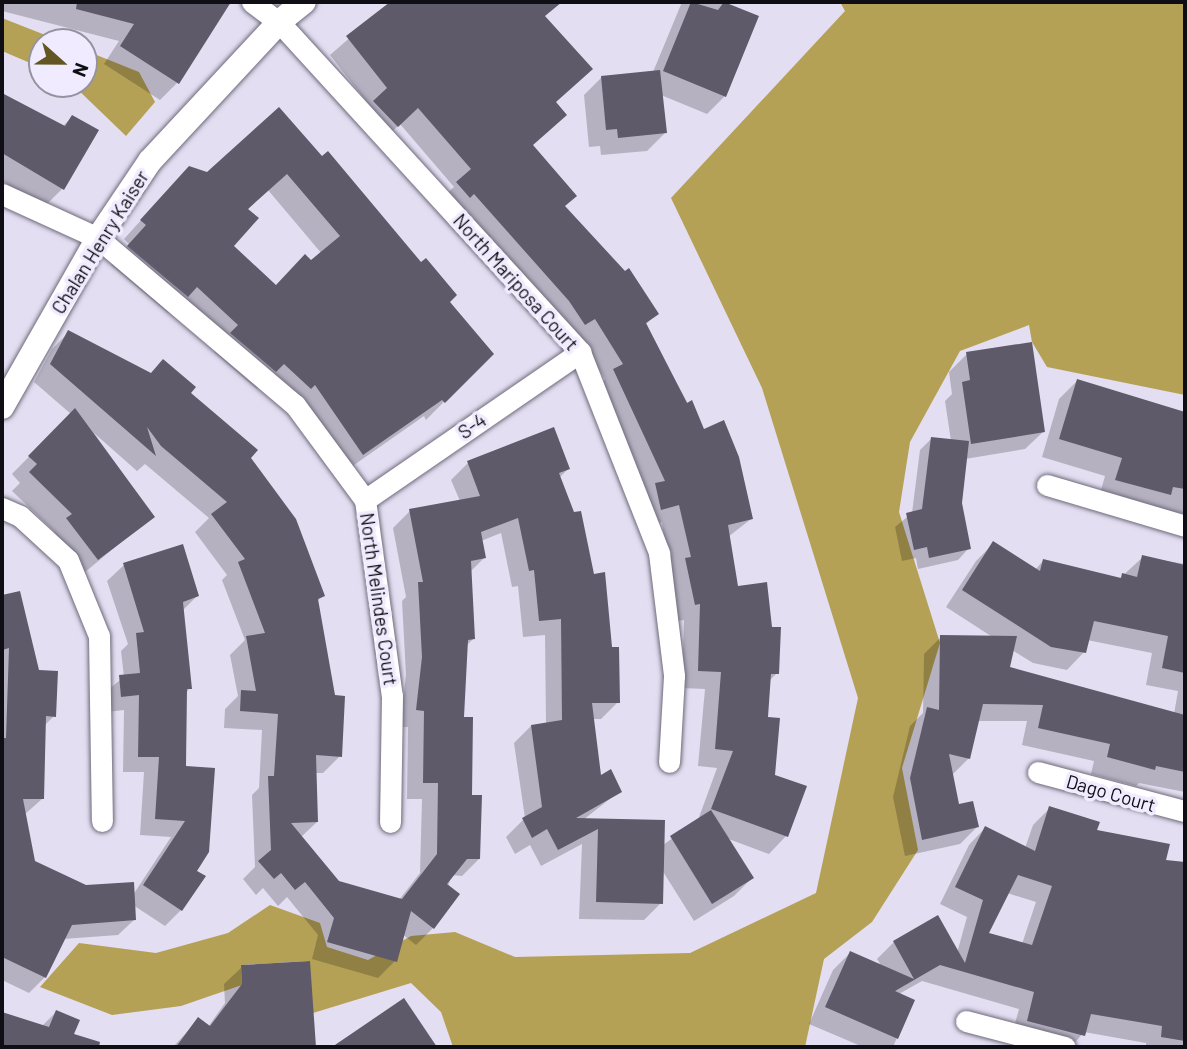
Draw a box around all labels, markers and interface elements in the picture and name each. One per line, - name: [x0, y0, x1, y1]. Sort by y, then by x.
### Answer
- north arrow: [28, 28, 98, 98]
- text: N: [68, 60, 94, 80]
- street label: Chalan Henry Kaiser: [47, 166, 153, 318]
- street label: North Mariposa Court: [449, 209, 583, 355]
- street label: S-4: [454, 408, 490, 444]
- street label: North Melindes Court: [356, 511, 402, 687]
- street label: Dago Court: [1064, 769, 1158, 817]

